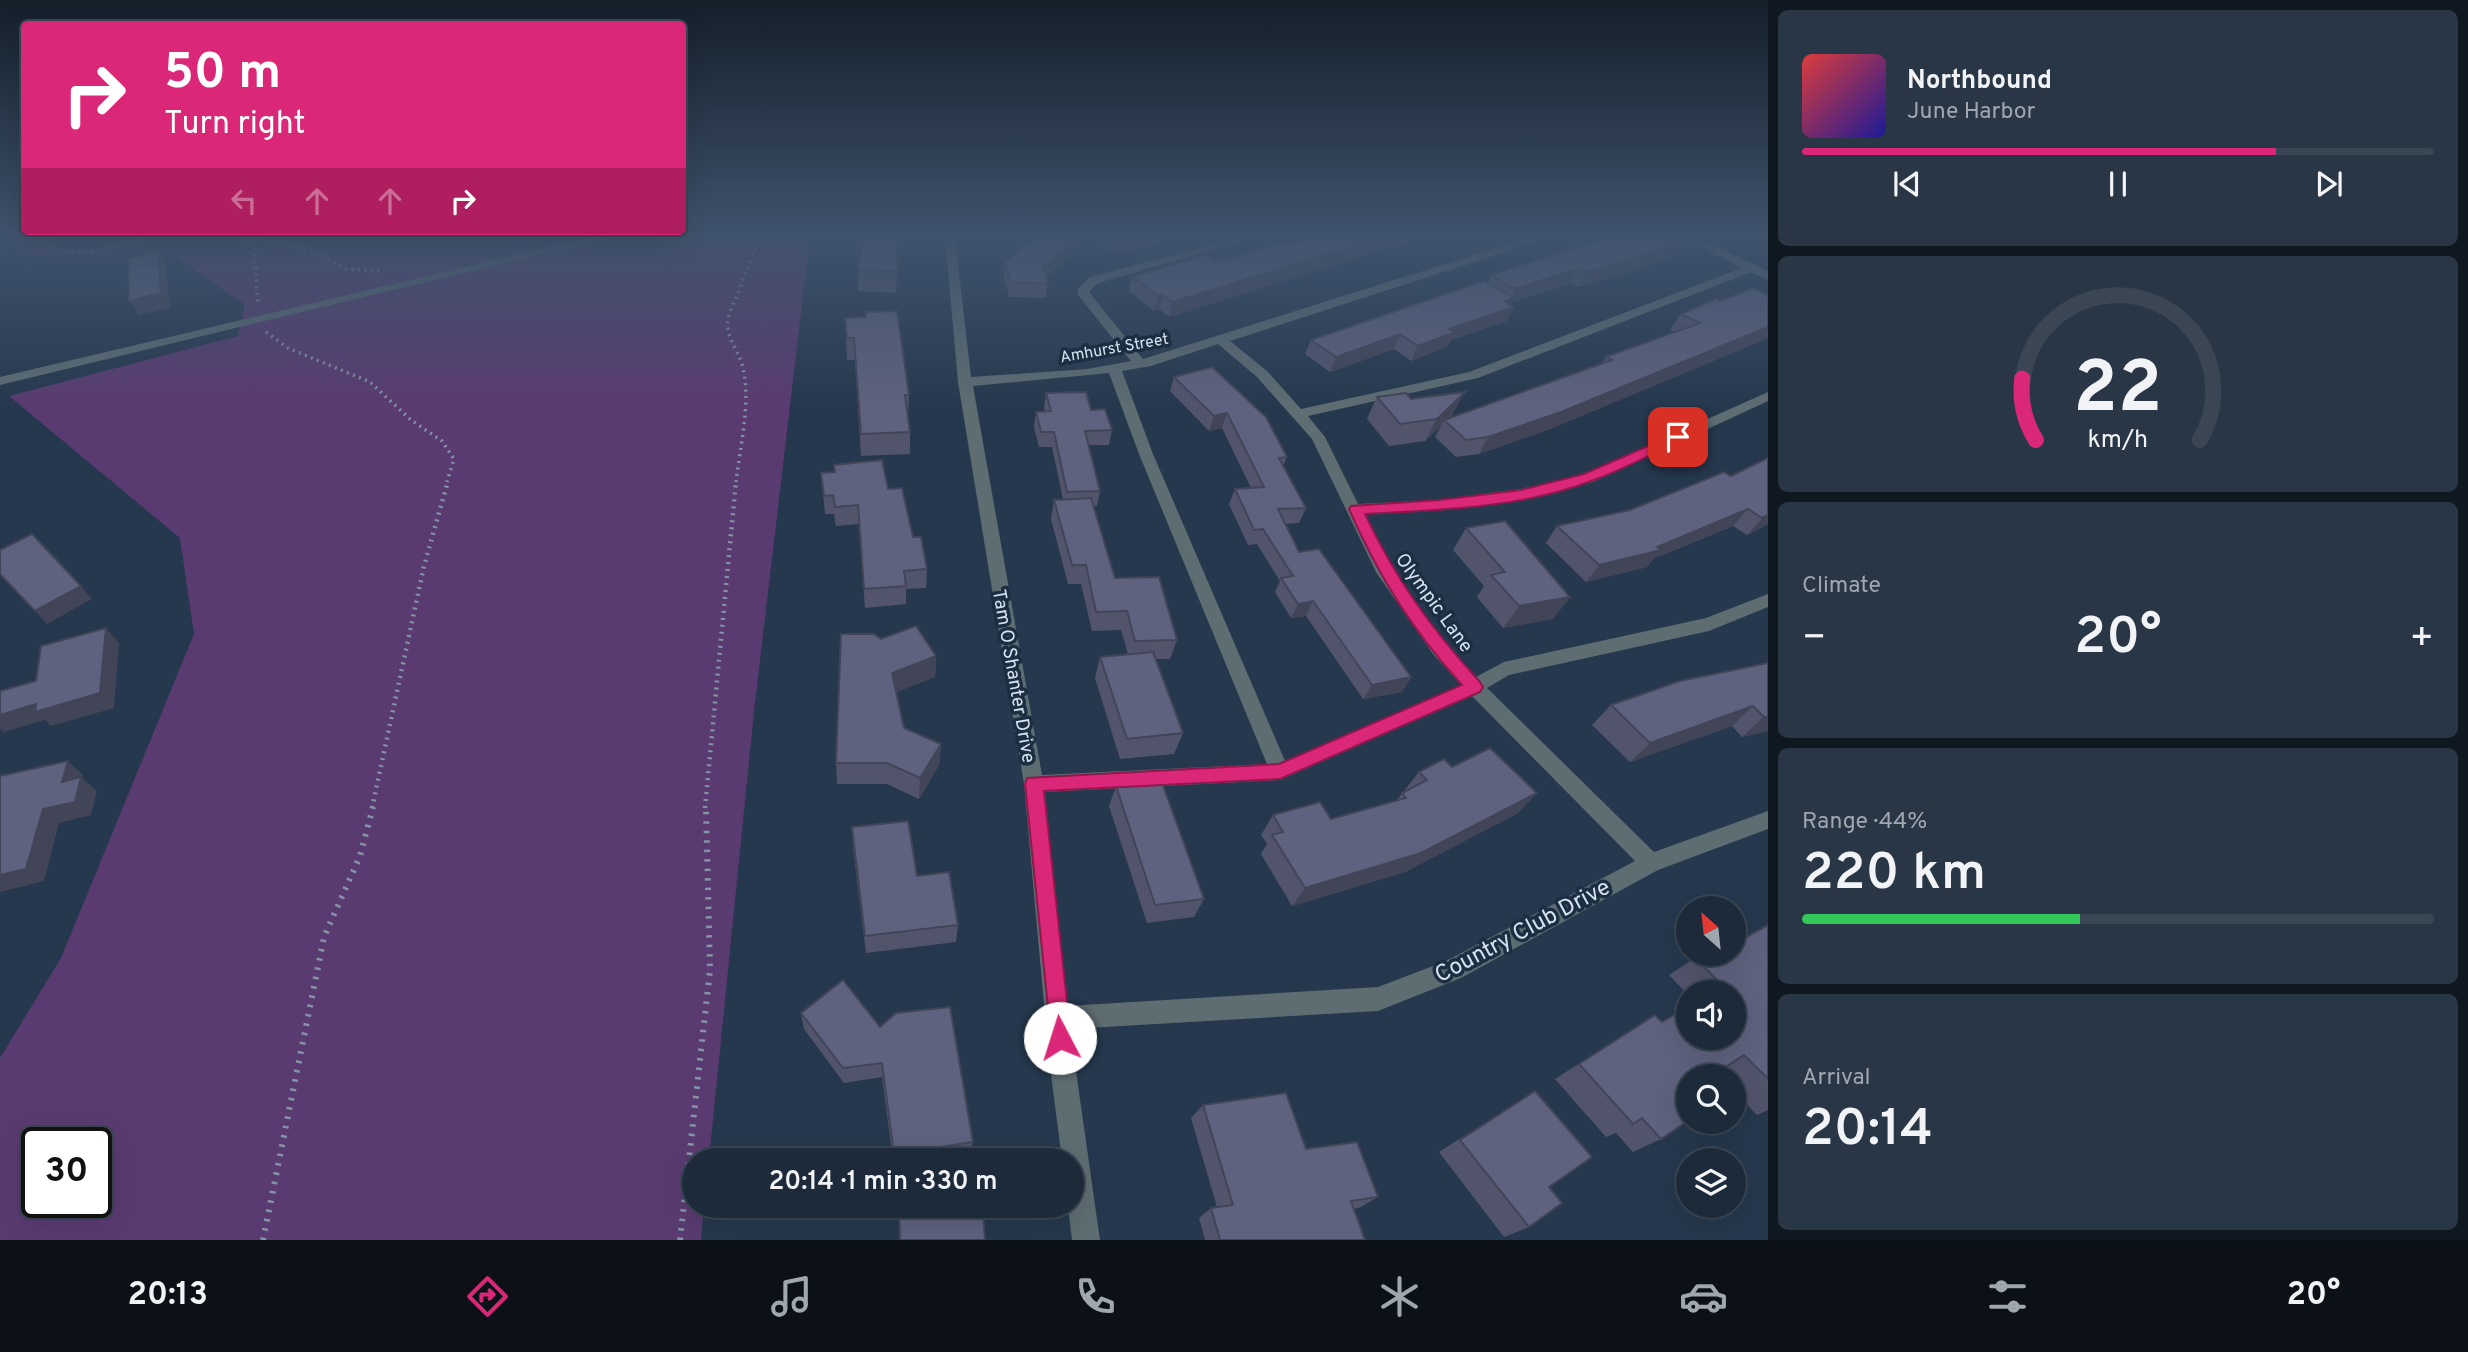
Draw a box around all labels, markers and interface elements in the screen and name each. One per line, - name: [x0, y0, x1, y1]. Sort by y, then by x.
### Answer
- text: 50 m: [164, 44, 281, 106]
- icon: right: [49, 49, 140, 140]
- text: Northbound: [1907, 65, 2052, 98]
- text: June Harbor: [1907, 98, 2035, 127]
- text: Turn right: [164, 105, 306, 145]
- icon: previous: [1888, 165, 1926, 203]
- icon: pause: [2099, 165, 2137, 203]
- icon: next: [2310, 165, 2348, 203]
- icon: left: [225, 182, 263, 220]
- icon: ahead: [298, 182, 336, 220]
- icon: ahead: [371, 182, 409, 220]
- icon: right: [444, 182, 482, 220]
- street label: Amhurst Street: [1059, 330, 1170, 368]
- text: 22: [2073, 346, 2163, 438]
- pin: [1648, 407, 1708, 467]
- icon: arrive: [1659, 418, 1697, 456]
- text: km/h: [2088, 425, 2148, 457]
- street label: Olympic Lane: [1389, 549, 1477, 658]
- text: Climate: [1802, 572, 1881, 601]
- street label: Tam O Shanter Drive: [986, 588, 1040, 765]
- text: 20°: [2074, 606, 2162, 672]
- text: −: [1802, 615, 1827, 664]
- text: +: [2409, 615, 2434, 664]
- text: Range · 44%: [1802, 808, 1927, 837]
- text: 220 km: [1802, 842, 1986, 908]
- street label: Country Club Drive: [1430, 874, 1616, 991]
- north arrow: [1676, 896, 1746, 966]
- map controls: [1676, 896, 1746, 1218]
- button: sound: [1676, 980, 1746, 1050]
- position arrow: [1023, 1001, 1097, 1075]
- button: search: [1676, 1064, 1746, 1134]
- text: Arrival: [1802, 1064, 1871, 1093]
- text: 20:14: [1802, 1098, 1933, 1164]
- speed limit sign: 30: [21, 1127, 112, 1218]
- button: layers: [1676, 1148, 1746, 1218]
- text: 20:14 · 1 min · 330 m: [768, 1166, 998, 1199]
- icon: directions: [463, 1272, 512, 1321]
- icon: music: [767, 1272, 816, 1321]
- icon: phone: [1071, 1272, 1120, 1321]
- icon: climate: [1375, 1272, 1424, 1321]
- icon: car: [1679, 1272, 1728, 1321]
- icon: filters: [1983, 1272, 2032, 1321]
- text: 20:13: [127, 1276, 208, 1316]
- text: 20°: [2287, 1276, 2340, 1316]

